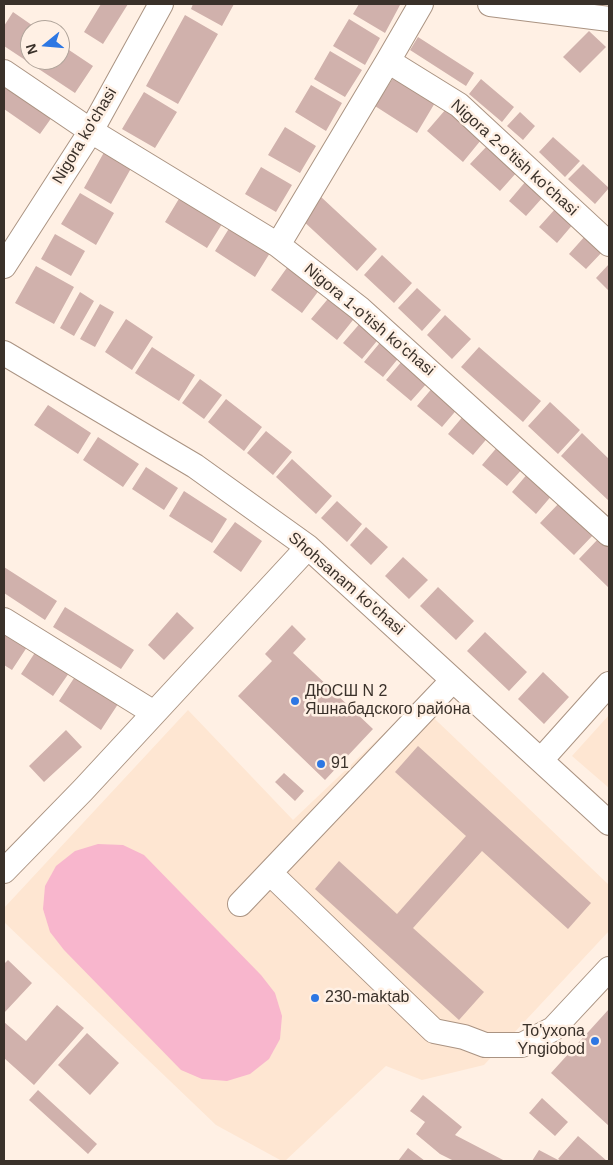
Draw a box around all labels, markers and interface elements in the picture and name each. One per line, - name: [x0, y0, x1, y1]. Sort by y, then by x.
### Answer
- north arrow: [20, 20, 70, 70]
- text: N: [22, 42, 41, 56]
- street label: Nigora ko'chasi: [49, 84, 121, 188]
- street label: Nigora 2-o'tish ko'chasi: [446, 96, 582, 220]
- street label: Nigora 1-o'tish ko'chasi: [300, 260, 438, 380]
- street label: Shohsanam ko'chasi: [284, 528, 408, 640]
- place label: ДЮСШ N 2 Яшнабадского района: [305, 682, 470, 720]
- marker: ДЮСШ N 2 Яшнабадского района: [289, 695, 301, 707]
- place label: 91: [331, 754, 349, 774]
- marker: 91: [315, 758, 327, 770]
- place label: 230-maktab: [325, 988, 409, 1008]
- marker: 230-maktab: [309, 992, 321, 1004]
- place label: To'yxona Yngiobod: [517, 1022, 585, 1060]
- marker: To'yxona Yngiobod: [589, 1035, 601, 1047]

